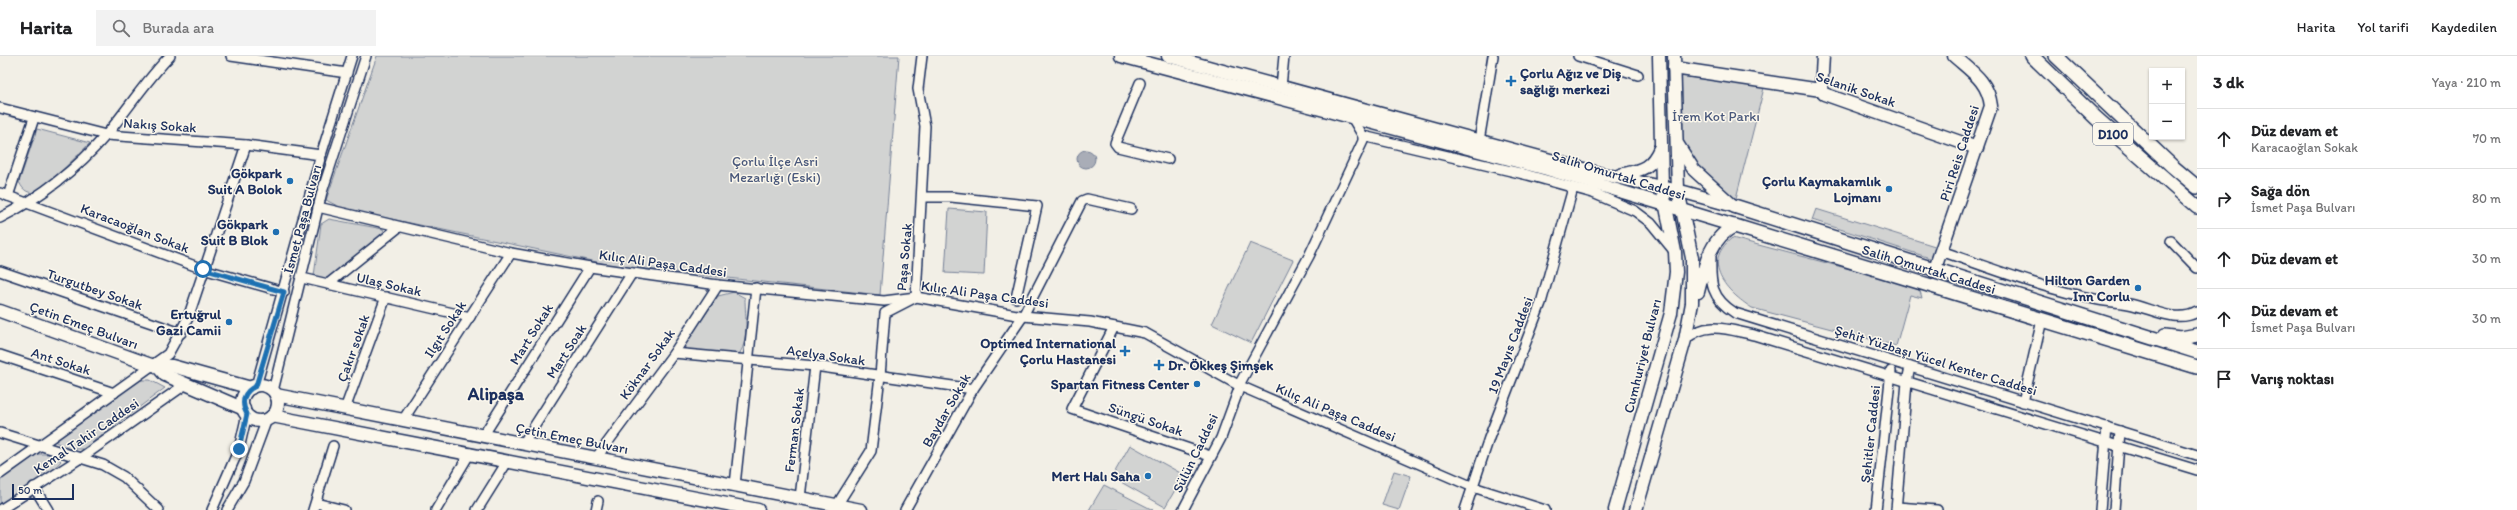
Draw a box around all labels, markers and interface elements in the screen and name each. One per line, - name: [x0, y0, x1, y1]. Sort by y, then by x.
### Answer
- search box: [96, 10, 376, 46]
- text: Harita: [20, 16, 72, 39]
- icon: search: [110, 17, 132, 39]
- text: Burada ara: [142, 19, 214, 37]
- text: Harita: [2297, 19, 2335, 36]
- text: Yol tarifi: [2357, 19, 2409, 36]
- text: Kaydedilen: [2431, 19, 2497, 36]
- place label: Çorlu Ağız ve Diş sağlığı merkezi: [1520, 65, 1621, 98]
- street label: Selanik Sokak: [1814, 68, 1898, 111]
- map controls: [2149, 68, 2185, 140]
- button: +: [2149, 68, 2185, 104]
- text: 3 dk: [2213, 72, 2244, 92]
- marker: Çorlu Ağız ve Diş sağlığı merkezi: [1505, 75, 1517, 87]
- text: Yaya · 210 m: [2432, 75, 2501, 90]
- street label: Piri Reis Caddesi: [1936, 103, 1983, 203]
- button: −: [2149, 104, 2185, 140]
- park label: İrem Kot Parkı: [1672, 108, 1760, 125]
- street label: Nakış Sokak: [123, 114, 197, 137]
- text: Düz devam et: [2251, 122, 2338, 140]
- road number: D100: [2093, 123, 2133, 145]
- icon: ahead: [2213, 128, 2235, 150]
- text: 70 m: [2473, 131, 2501, 146]
- text: Karacaoğlan Sokak: [2251, 140, 2358, 155]
- street label: Salih Omurtak Caddesi: [1550, 147, 1688, 204]
- park label: Çorlu İlçe Asri Mezarlığı (Eski): [729, 153, 821, 186]
- street label: İsmet Paşa Bulvarı: [280, 163, 325, 276]
- place label: Gökpark Suit A Bolok: [208, 165, 283, 198]
- place label: Çorlu Kaymakamlık Lojmanı: [1762, 173, 1882, 206]
- marker: Gökpark Suit A Bolok: [285, 176, 295, 186]
- text: Sağa dön: [2251, 182, 2310, 200]
- marker: Çorlu Kaymakamlık Lojmanı: [1884, 184, 1894, 194]
- icon: right: [2213, 188, 2235, 210]
- text: 80 m: [2472, 191, 2501, 206]
- street label: Karacaoğlan Sokak: [78, 200, 192, 257]
- text: İsmet Paşa Bulvarı: [2251, 200, 2355, 215]
- place label: Gökpark Suit B Blok: [201, 216, 269, 249]
- street label: Paşa Sokak: [893, 223, 916, 292]
- marker: Gökpark Suit B Blok: [271, 227, 281, 237]
- street label: Salih Omurtak Caddesi: [1860, 241, 1998, 298]
- street label: Kılıç Ali Paşa Caddesi: [598, 246, 728, 281]
- icon: ahead: [2213, 248, 2235, 270]
- text: Düz devam et: [2251, 250, 2338, 268]
- text: 30 m: [2472, 251, 2501, 266]
- route start: [194, 260, 212, 278]
- street label: Turgutbey Sokak: [45, 265, 146, 314]
- street label: Ulaş Sokak: [355, 269, 424, 300]
- place label: Hilton Garden Inn Corlu: [2045, 272, 2130, 305]
- street label: Kılıç Ali Paşa Caddesi: [920, 277, 1050, 312]
- marker: Hilton Garden Inn Corlu: [2133, 283, 2143, 293]
- street label: 19 Mayıs Caddesi: [1484, 294, 1537, 396]
- street label: Ilgıt Sokak: [421, 297, 471, 361]
- street label: Cumhuriyet Bulvarı: [1620, 297, 1665, 415]
- street label: Çetin Emeç Bulvarı: [27, 298, 140, 353]
- street label: Mart Sokak: [506, 300, 557, 368]
- text: Düz devam et: [2251, 302, 2338, 320]
- place label: Ertuğrul Gazi Camii: [156, 306, 222, 339]
- icon: ahead: [2213, 308, 2235, 330]
- street label: Çakır sokak: [333, 311, 374, 384]
- text: 30 m: [2472, 311, 2501, 326]
- marker: Ertuğrul Gazi Camii: [224, 317, 234, 327]
- street label: Mart Soak: [542, 320, 591, 382]
- text: İsmet Paşa Bulvarı: [2251, 320, 2355, 335]
- street label: Şehit Yüzbaşı Yücel Kenter Caddesi: [1833, 322, 2039, 399]
- street label: Köknar Sokak: [616, 326, 679, 403]
- place label: Optimed International Çorlu Hastanesi: [980, 335, 1117, 368]
- street label: Açelya Sokak: [785, 342, 867, 370]
- street label: Ant Sokak: [29, 344, 94, 379]
- marker: Optimed International Çorlu Hastanesi: [1119, 345, 1131, 357]
- place label: Dr. Ökkeş Şimşek: [1168, 357, 1274, 374]
- marker: Dr. Ökkeş Şimşek: [1153, 359, 1165, 371]
- icon: arrive: [2213, 368, 2235, 390]
- street label: Baydar Sokak: [918, 370, 974, 450]
- text: Varış noktası: [2251, 370, 2334, 388]
- place label: Spartan Fitness Center: [1051, 376, 1190, 393]
- marker: Spartan Fitness Center: [1192, 379, 1202, 389]
- street label: Kılıç Ali Paşa Caddesi: [1273, 379, 1398, 445]
- district label: Alipaşa: [467, 383, 525, 405]
- street label: Şehitler Caddesi: [1857, 384, 1884, 484]
- street label: Ferman Sokak: [781, 387, 808, 473]
- street label: Kemal Tahir Caddesi: [30, 395, 142, 478]
- street label: Süngü Sokak: [1106, 399, 1186, 440]
- street label: Sülün Caddesi: [1169, 411, 1222, 496]
- street label: Çetin Emeç Bulvarı: [514, 419, 630, 458]
- route end: [230, 440, 248, 458]
- place label: Mert Halı Saha: [1052, 468, 1140, 485]
- marker: Mert Halı Saha: [1143, 471, 1153, 481]
- scale bar: [12, 482, 74, 501]
- text: 50 m: [18, 484, 42, 497]

